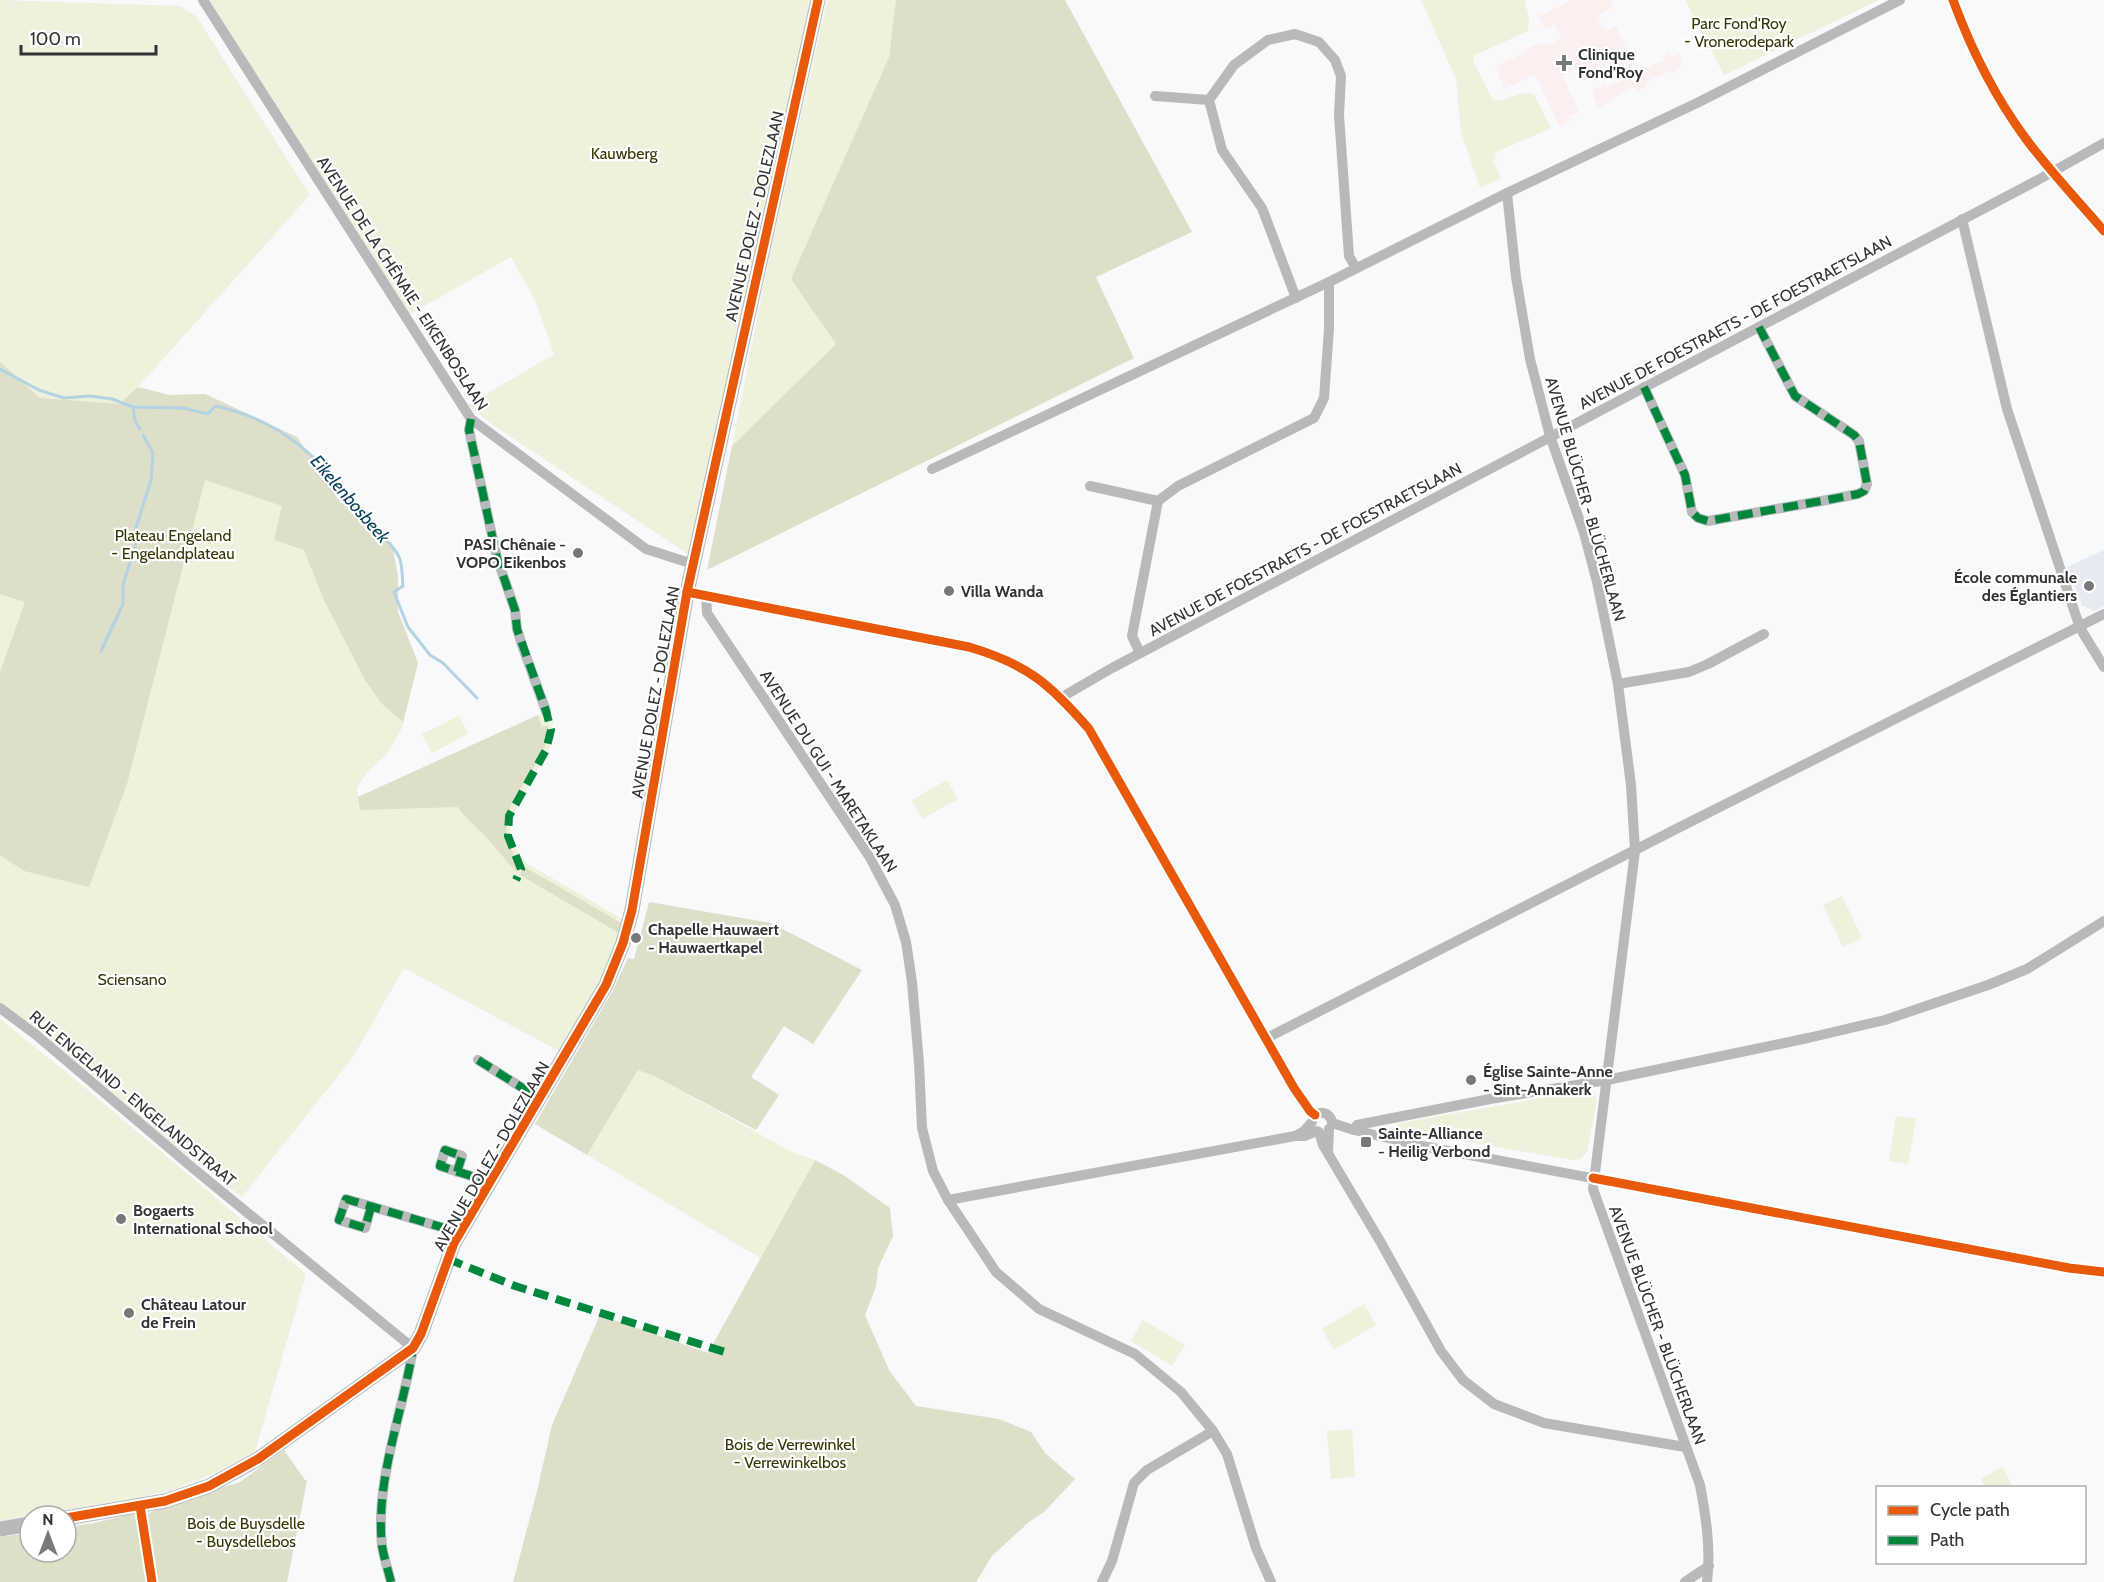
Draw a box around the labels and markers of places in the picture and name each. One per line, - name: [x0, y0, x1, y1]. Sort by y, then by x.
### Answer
- place label: Clinique Fond'Roy: [1578, 45, 1644, 82]
- marker: Clinique Fond'Roy: [1555, 54, 1573, 72]
- place label: PASI Chênaie - VOPO Eikenbos: [456, 535, 566, 572]
- marker: PASI Chênaie - VOPO Eikenbos: [571, 546, 585, 560]
- place label: École communale des Églantiers: [1954, 568, 2077, 605]
- marker: École communale des Églantiers: [2082, 579, 2096, 593]
- place label: Villa Wanda: [961, 582, 1043, 601]
- marker: Villa Wanda: [942, 584, 956, 598]
- place label: Chapelle Hauwaert - Hauwaertkapel: [648, 920, 779, 957]
- marker: Chapelle Hauwaert - Hauwaertkapel: [629, 931, 643, 945]
- place label: Église Sainte-Anne - Sint-Annakerk: [1483, 1062, 1613, 1099]
- marker: Église Sainte-Anne - Sint-Annakerk: [1464, 1073, 1478, 1087]
- place label: Sainte-Alliance - Heilig Verbond: [1378, 1124, 1490, 1161]
- marker: Sainte-Alliance - Heilig Verbond: [1359, 1135, 1373, 1149]
- place label: Bogaerts International School: [133, 1201, 273, 1238]
- marker: Bogaerts International School: [114, 1212, 128, 1226]
- place label: Château Latour de Frein: [141, 1295, 247, 1332]
- marker: Château Latour de Frein: [122, 1306, 136, 1320]

